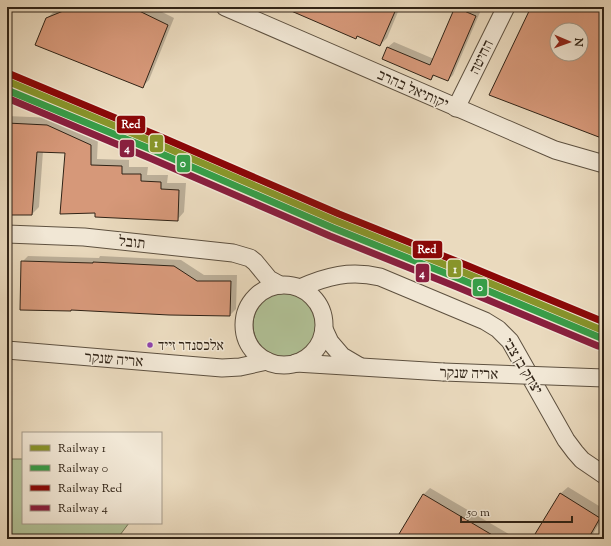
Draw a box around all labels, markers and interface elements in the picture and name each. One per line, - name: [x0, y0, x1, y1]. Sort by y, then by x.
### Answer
- north arrow: [549, 22, 589, 62]
- street label: החיטה: [465, 37, 500, 79]
- text: N: [570, 37, 586, 47]
- street label: יקותיאל בהרב: [373, 65, 451, 115]
- line badge: Red: [116, 115, 146, 134]
- text: Red: [121, 117, 141, 133]
- line badge: 1: [149, 134, 164, 153]
- text: 1: [153, 136, 158, 152]
- line badge: 4: [119, 139, 135, 158]
- text: 4: [123, 141, 130, 157]
- line badge: 0: [176, 154, 191, 173]
- text: 0: [180, 156, 186, 172]
- street label: תובל: [117, 232, 146, 255]
- line badge: Red: [412, 240, 443, 259]
- text: Red: [417, 242, 437, 258]
- line badge: 1: [447, 259, 462, 278]
- text: 1: [452, 262, 457, 278]
- line badge: 4: [415, 263, 430, 283]
- text: 4: [418, 266, 425, 282]
- line badge: 0: [472, 278, 488, 297]
- text: 0: [477, 280, 483, 296]
- street label: יצחק בן צבי: [497, 335, 547, 399]
- place label: אלכסנדר זייד: [158, 337, 224, 357]
- marker: אלכסנדר זייד: [145, 340, 155, 350]
- street label: אריה שנקר: [84, 347, 144, 374]
- street label: אריה שנקר: [439, 363, 499, 386]
- legend: [22, 432, 162, 524]
- text: Railway 1: [58, 440, 106, 458]
- text: Railway 0: [58, 460, 108, 478]
- text: Railway Red: [58, 480, 123, 498]
- scale bar: [461, 498, 572, 524]
- text: Railway 4: [58, 500, 108, 518]
- text: 50 m: [466, 504, 490, 522]

